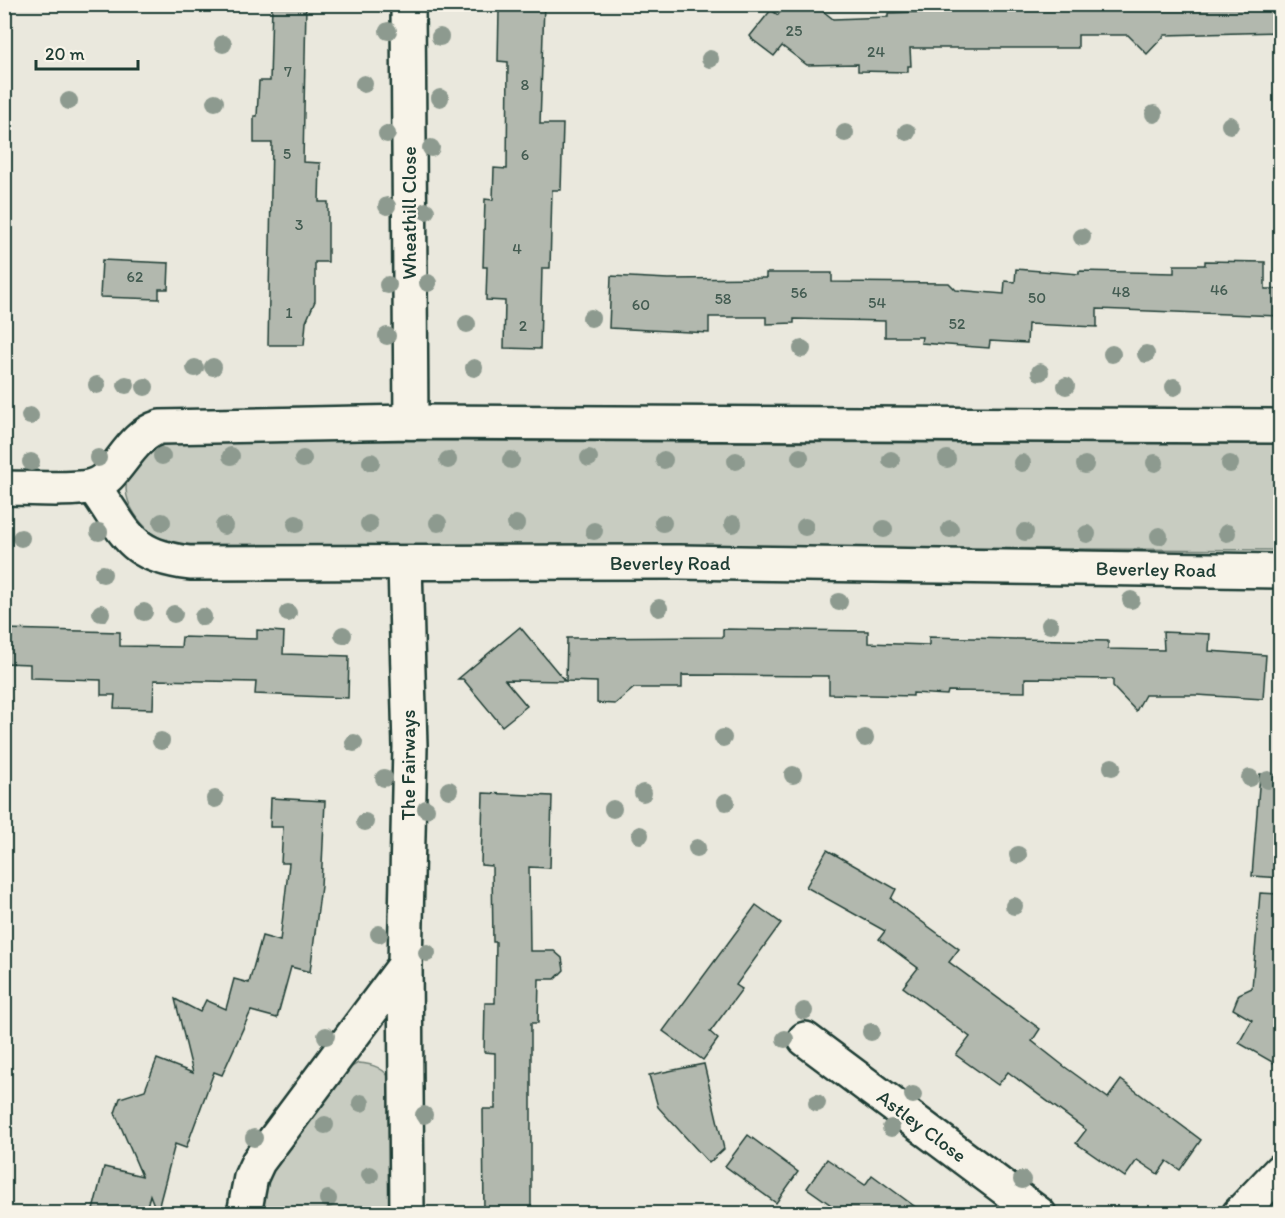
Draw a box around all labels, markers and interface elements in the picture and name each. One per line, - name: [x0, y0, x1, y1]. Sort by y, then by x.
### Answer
- house number: 25: [786, 21, 802, 40]
- scale bar: [36, 33, 138, 71]
- house number: 24: [867, 42, 885, 61]
- text: 20 m: [45, 43, 85, 65]
- house number: 7: [284, 62, 292, 81]
- house number: 8: [521, 75, 530, 94]
- house number: 5: [283, 144, 291, 163]
- house number: 6: [521, 145, 529, 164]
- street label: Wheathill Close: [397, 146, 421, 280]
- house number: 3: [295, 215, 304, 234]
- house number: 4: [512, 239, 522, 258]
- house number: 62: [127, 267, 144, 286]
- house number: 46: [1210, 280, 1228, 299]
- house number: 48: [1112, 282, 1130, 301]
- house number: 56: [791, 283, 807, 302]
- house number: 50: [1028, 288, 1046, 307]
- house number: 58: [714, 289, 732, 308]
- house number: 54: [868, 293, 886, 312]
- house number: 60: [632, 295, 650, 314]
- house number: 1: [285, 303, 293, 322]
- house number: 52: [949, 314, 966, 333]
- house number: 2: [519, 316, 528, 335]
- street label: Beverley Road: [610, 551, 731, 575]
- street label: Beverley Road: [1095, 556, 1217, 582]
- street label: The Fairways: [396, 709, 420, 820]
- street label: Astley Close: [873, 1085, 971, 1167]

